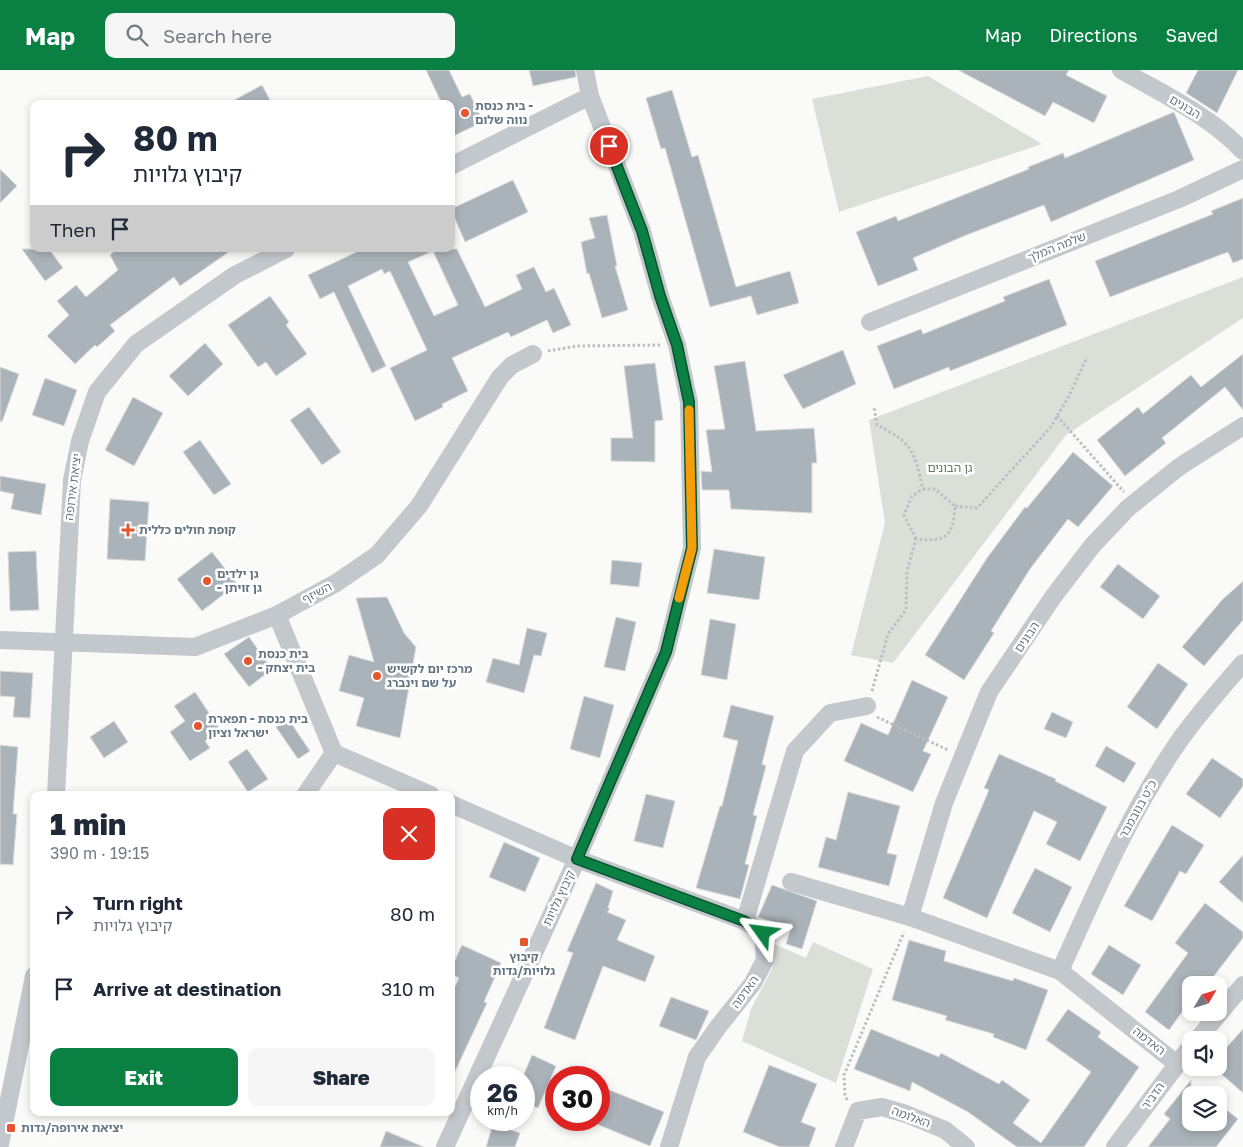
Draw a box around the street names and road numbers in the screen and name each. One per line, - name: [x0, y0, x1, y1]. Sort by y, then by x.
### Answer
- street label: הבונים: [1167, 91, 1204, 122]
- street label: שלמה המלך: [1026, 228, 1088, 265]
- street label: יציאת אירופה: [61, 453, 84, 521]
- street label: השיזף: [299, 579, 334, 607]
- street label: הבונים: [1011, 619, 1042, 655]
- street label: כ"ט בנובמבר: [1115, 777, 1160, 840]
- street label: קיבוץ גלויות: [539, 867, 578, 928]
- street label: האדמה: [728, 972, 762, 1011]
- street label: האדמה: [1130, 1023, 1168, 1058]
- street label: הדביר: [1138, 1079, 1167, 1112]
- street label: האלומה: [890, 1103, 933, 1130]

